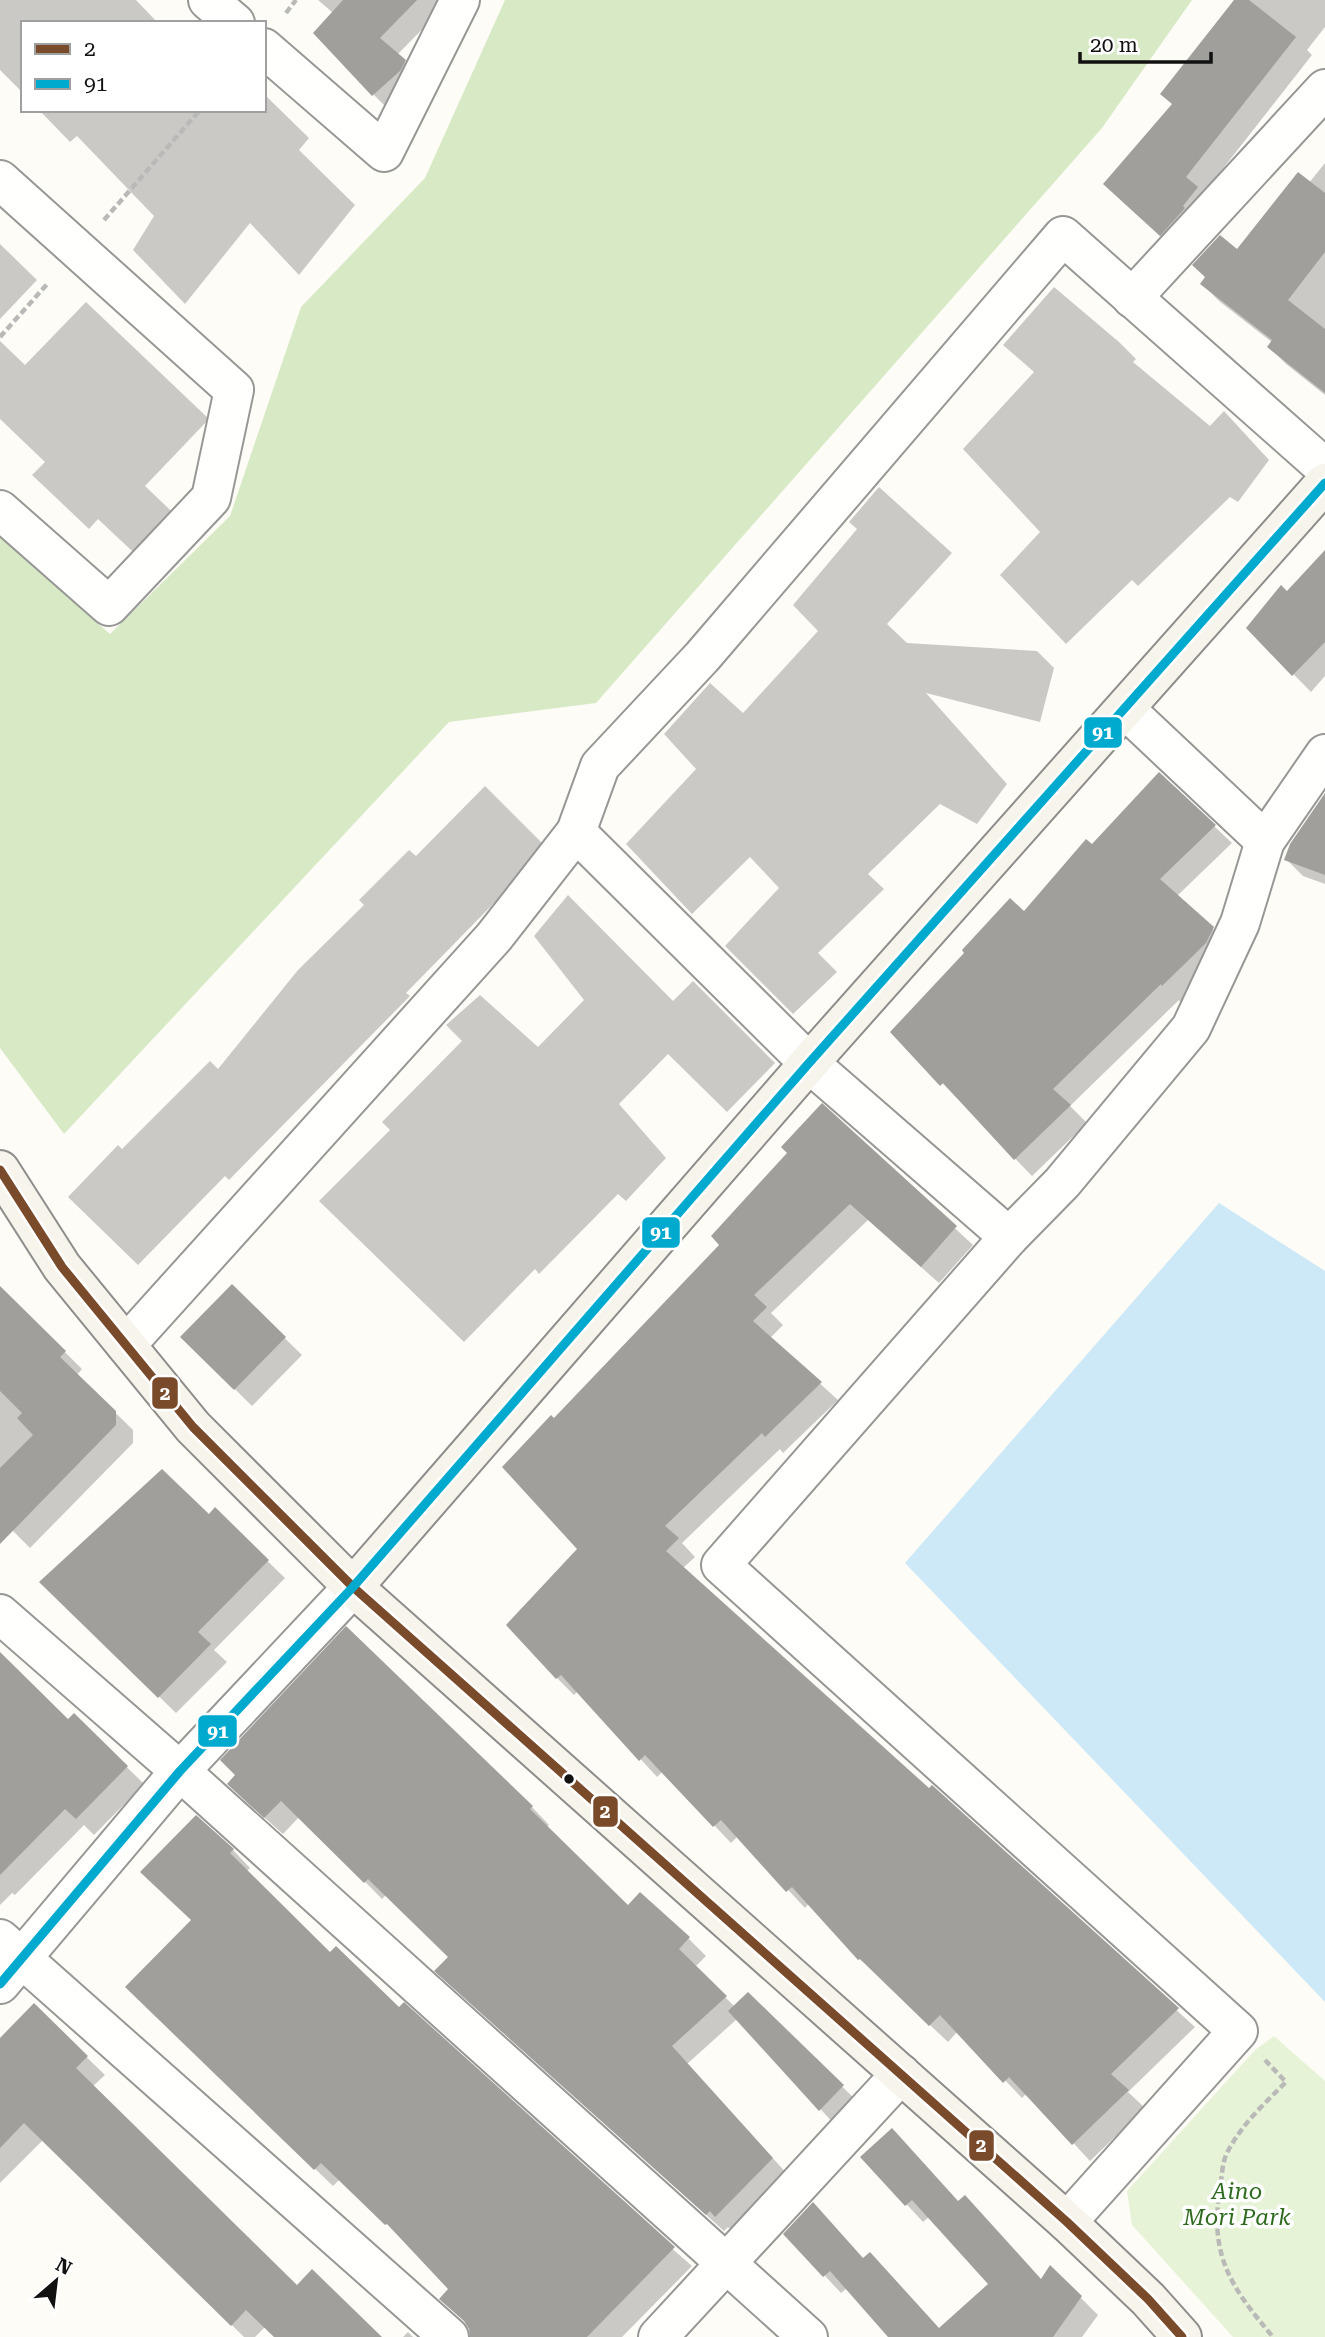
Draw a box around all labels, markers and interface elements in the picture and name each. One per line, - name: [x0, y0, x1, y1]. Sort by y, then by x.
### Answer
- legend: [21, 21, 266, 112]
- scale bar: [1080, 21, 1211, 65]
- text: 20 m: [1090, 33, 1138, 57]
- text: 2: [84, 37, 96, 61]
- text: 91: [84, 72, 108, 96]
- line badge: 91: [1083, 716, 1123, 749]
- text: 91: [1092, 721, 1114, 744]
- line badge: 91: [641, 1216, 681, 1249]
- text: 91: [650, 1221, 672, 1244]
- line badge: 2: [151, 1376, 179, 1410]
- text: 2: [160, 1382, 170, 1405]
- line badge: 91: [197, 1714, 238, 1748]
- text: 91: [207, 1720, 229, 1743]
- unlabelled marker: [562, 1772, 576, 1786]
- line badge: 2: [592, 1795, 619, 1828]
- text: 2: [600, 1800, 610, 1823]
- line badge: 2: [968, 2129, 995, 2162]
- text: 2: [976, 2134, 986, 2157]
- park label: Aino Mori Park: [1182, 2178, 1291, 2231]
- north arrow: [21, 2246, 91, 2316]
- text: N: [52, 2253, 76, 2280]

